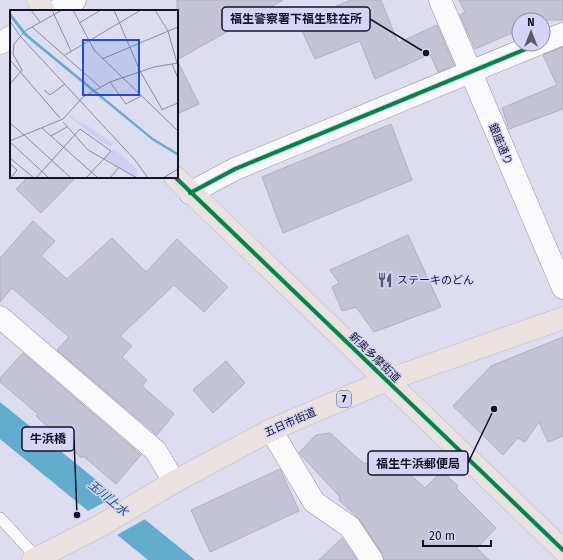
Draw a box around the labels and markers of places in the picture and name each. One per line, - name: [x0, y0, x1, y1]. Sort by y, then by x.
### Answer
- callout: 福生警察署下福生駐在所: [222, 7, 370, 31]
- restaurant icon: ステーキのどん: [376, 271, 394, 289]
- place label: ステーキのどん: [397, 274, 474, 287]
- callout: 牛浜橋: [22, 427, 74, 451]
- callout: 福生牛浜郵便局: [368, 451, 468, 475]

